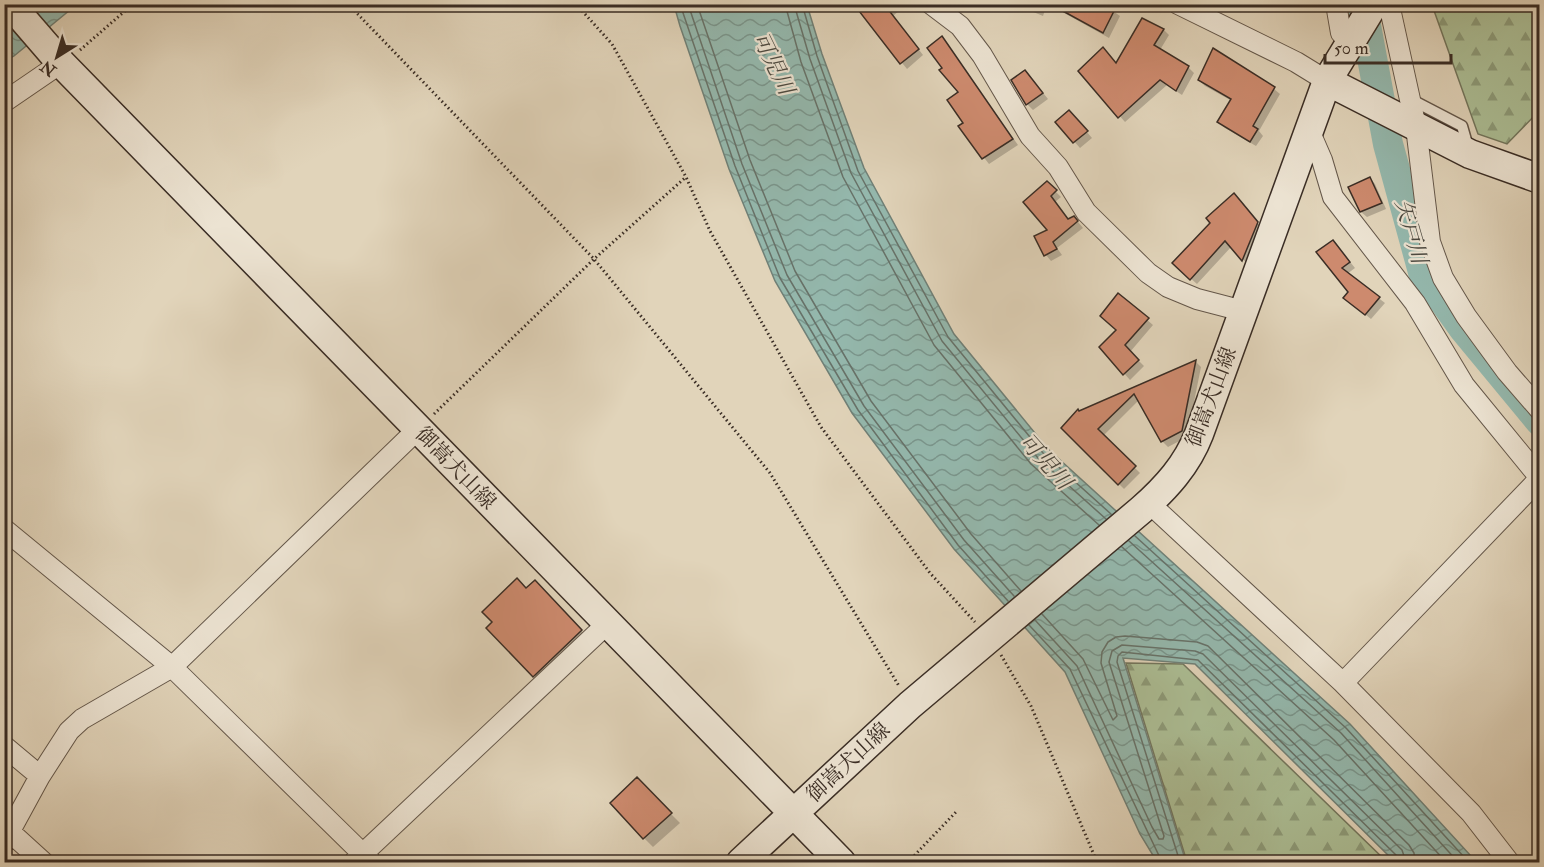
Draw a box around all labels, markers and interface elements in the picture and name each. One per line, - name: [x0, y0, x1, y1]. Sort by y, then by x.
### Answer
- north arrow: [27, 27, 87, 87]
- scale bar: [1325, 27, 1451, 65]
- water label: 可児川: [746, 28, 801, 101]
- text: 50 m: [1334, 37, 1369, 60]
- text: N: [36, 55, 61, 81]
- water label: 矢戸川: [1388, 196, 1434, 269]
- street label: 御嵩犬山線: [1180, 343, 1243, 451]
- street label: 御嵩犬山線: [409, 421, 502, 515]
- water label: 可児川: [1013, 428, 1079, 497]
- street label: 御嵩犬山線: [801, 717, 896, 808]

